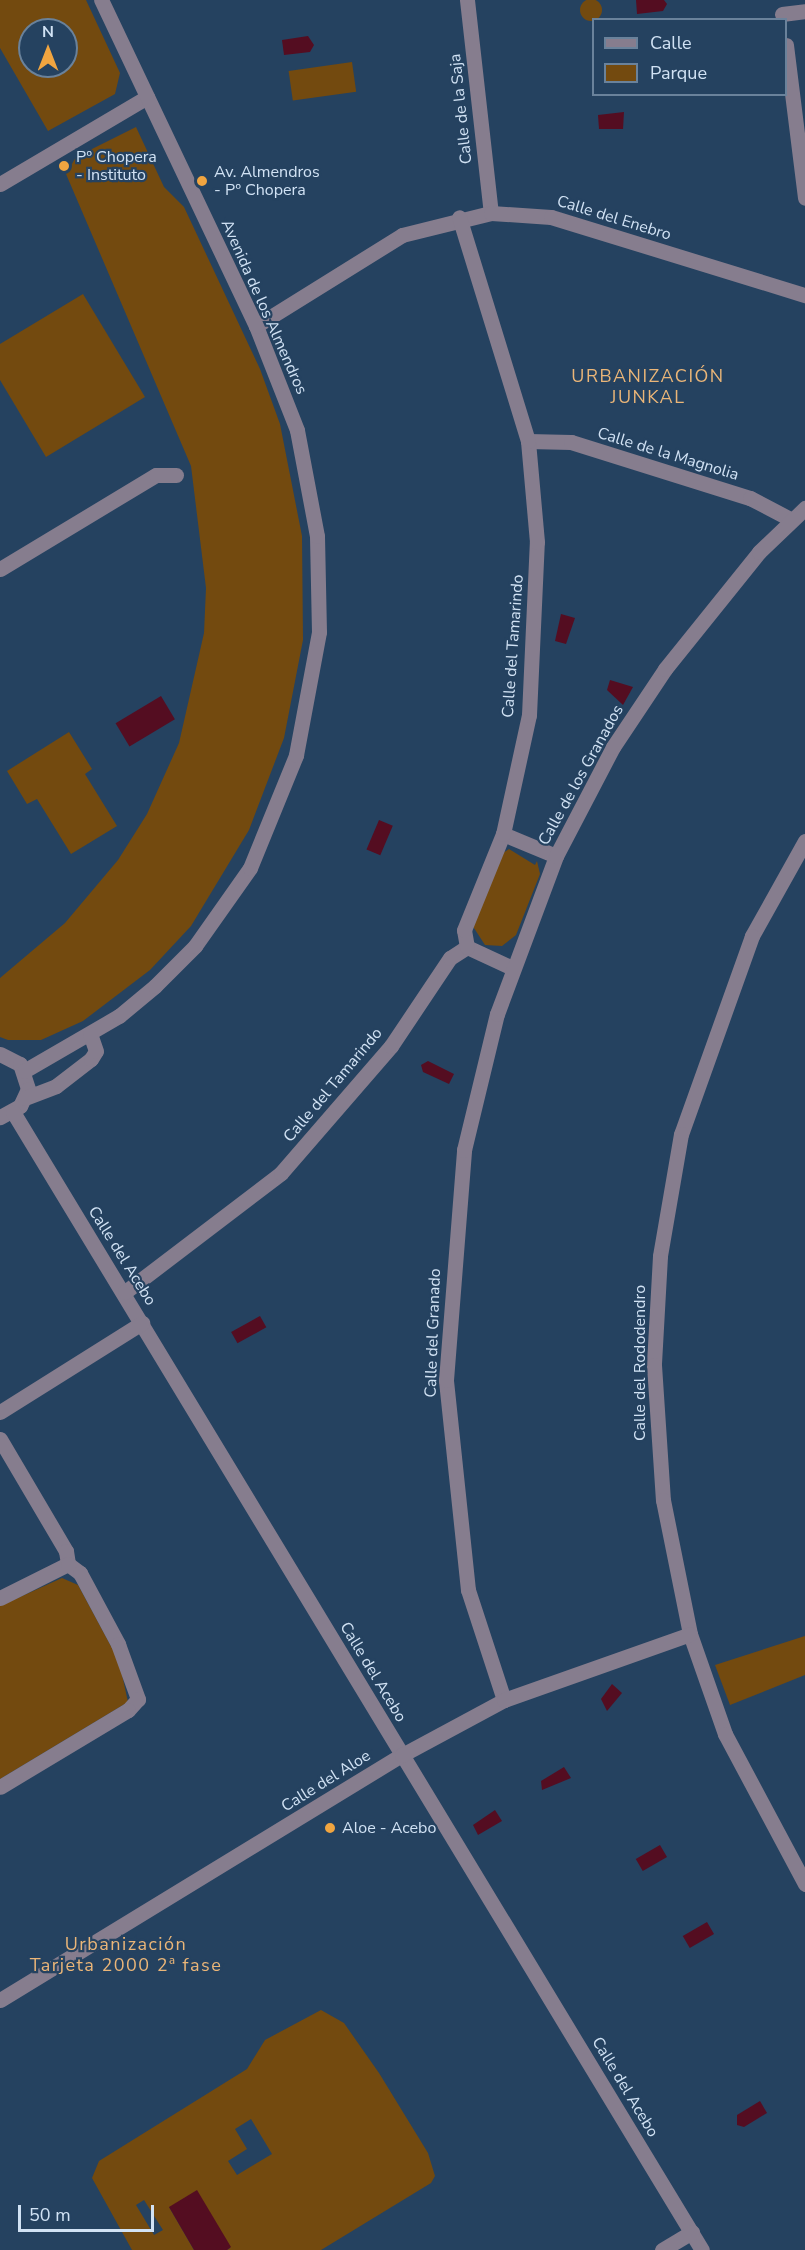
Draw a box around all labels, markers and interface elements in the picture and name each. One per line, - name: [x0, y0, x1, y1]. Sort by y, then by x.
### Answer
- north arrow: [18, 18, 78, 78]
- legend: [592, 18, 787, 96]
- text: N: [42, 21, 54, 43]
- text: Calle: [650, 31, 692, 55]
- street label: Calle de la Saja: [446, 53, 476, 165]
- text: Parque: [650, 61, 707, 85]
- place label: Pº Chopera - Instituto: [76, 147, 157, 185]
- marker: Pº Chopera - Instituto: [57, 159, 71, 173]
- place label: Av. Almendros - Pº Chopera: [214, 162, 320, 200]
- marker: Av. Almendros - Pº Chopera: [195, 174, 209, 188]
- street label: Calle del Enebro: [555, 192, 673, 244]
- street label: Avenida de los Almendros: [217, 217, 311, 397]
- district label: URBANIZACIÓN JUNKAL: [571, 366, 725, 409]
- street label: Calle de la Magnolia: [595, 423, 741, 485]
- street label: Calle del Tamarindo: [498, 574, 528, 718]
- street label: Calle de los Granados: [534, 701, 628, 849]
- street label: Calle del Tamarindo: [280, 1024, 386, 1146]
- street label: Calle del Acebo: [84, 1203, 160, 1309]
- street label: Calle del Granado: [421, 1268, 445, 1398]
- street label: Calle del Rododendro: [630, 1285, 650, 1441]
- street label: Calle del Acebo: [336, 1619, 410, 1725]
- street label: Calle del Aloe: [278, 1746, 374, 1816]
- place label: Aloe - Acebo: [342, 1818, 436, 1838]
- marker: Aloe - Acebo: [323, 1821, 337, 1835]
- district label: Urbanización Tarjeta 2000 2ª fase: [45, 1934, 207, 1976]
- street label: Calle del Acebo: [588, 2034, 662, 2140]
- scale bar: [21, 2193, 158, 2231]
- text: 50 m: [29, 2203, 71, 2227]

